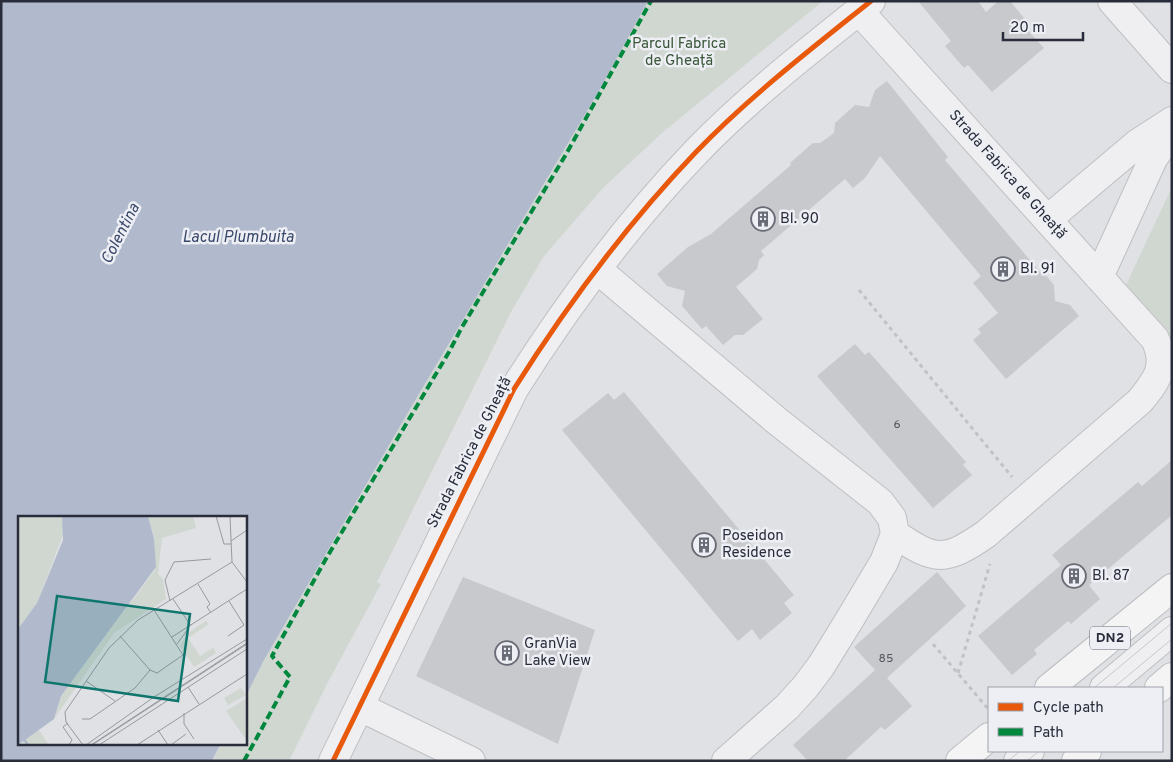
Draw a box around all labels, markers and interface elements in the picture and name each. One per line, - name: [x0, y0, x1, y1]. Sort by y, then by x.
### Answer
- scale bar: [1003, 10, 1083, 42]
- text: 20 m: [1010, 19, 1045, 38]
- park label: Parcul Fabrica de Gheață: [632, 35, 726, 71]
- street label: Strada Fabrica de Gheață: [944, 106, 1070, 244]
- water label: Colentina: [97, 200, 145, 268]
- building icon: Bl. 90: [750, 206, 776, 232]
- place label: Bl. 90: [780, 210, 819, 229]
- water label: Lacul Plumbuita: [182, 228, 294, 248]
- building icon: Bl. 91: [990, 256, 1016, 282]
- place label: Bl. 91: [1020, 260, 1055, 279]
- street label: Strada Fabrica de Gheață: [424, 374, 516, 532]
- house number: 6: [893, 417, 901, 433]
- inset map: [18, 516, 246, 744]
- place label: Poseidon Residence: [722, 527, 791, 563]
- building icon: Poseidon Residence: [691, 532, 717, 558]
- building icon: Bl. 87: [1061, 563, 1087, 589]
- place label: Bl. 87: [1092, 567, 1130, 586]
- road number: DN2: [1090, 626, 1130, 650]
- place label: GranVia Lake View: [524, 635, 591, 671]
- building icon: GranVia Lake View: [494, 640, 520, 666]
- house number: 85: [879, 651, 893, 667]
- legend: [988, 687, 1163, 752]
- text: Cycle path: [1033, 699, 1104, 718]
- text: Path: [1033, 724, 1064, 743]

